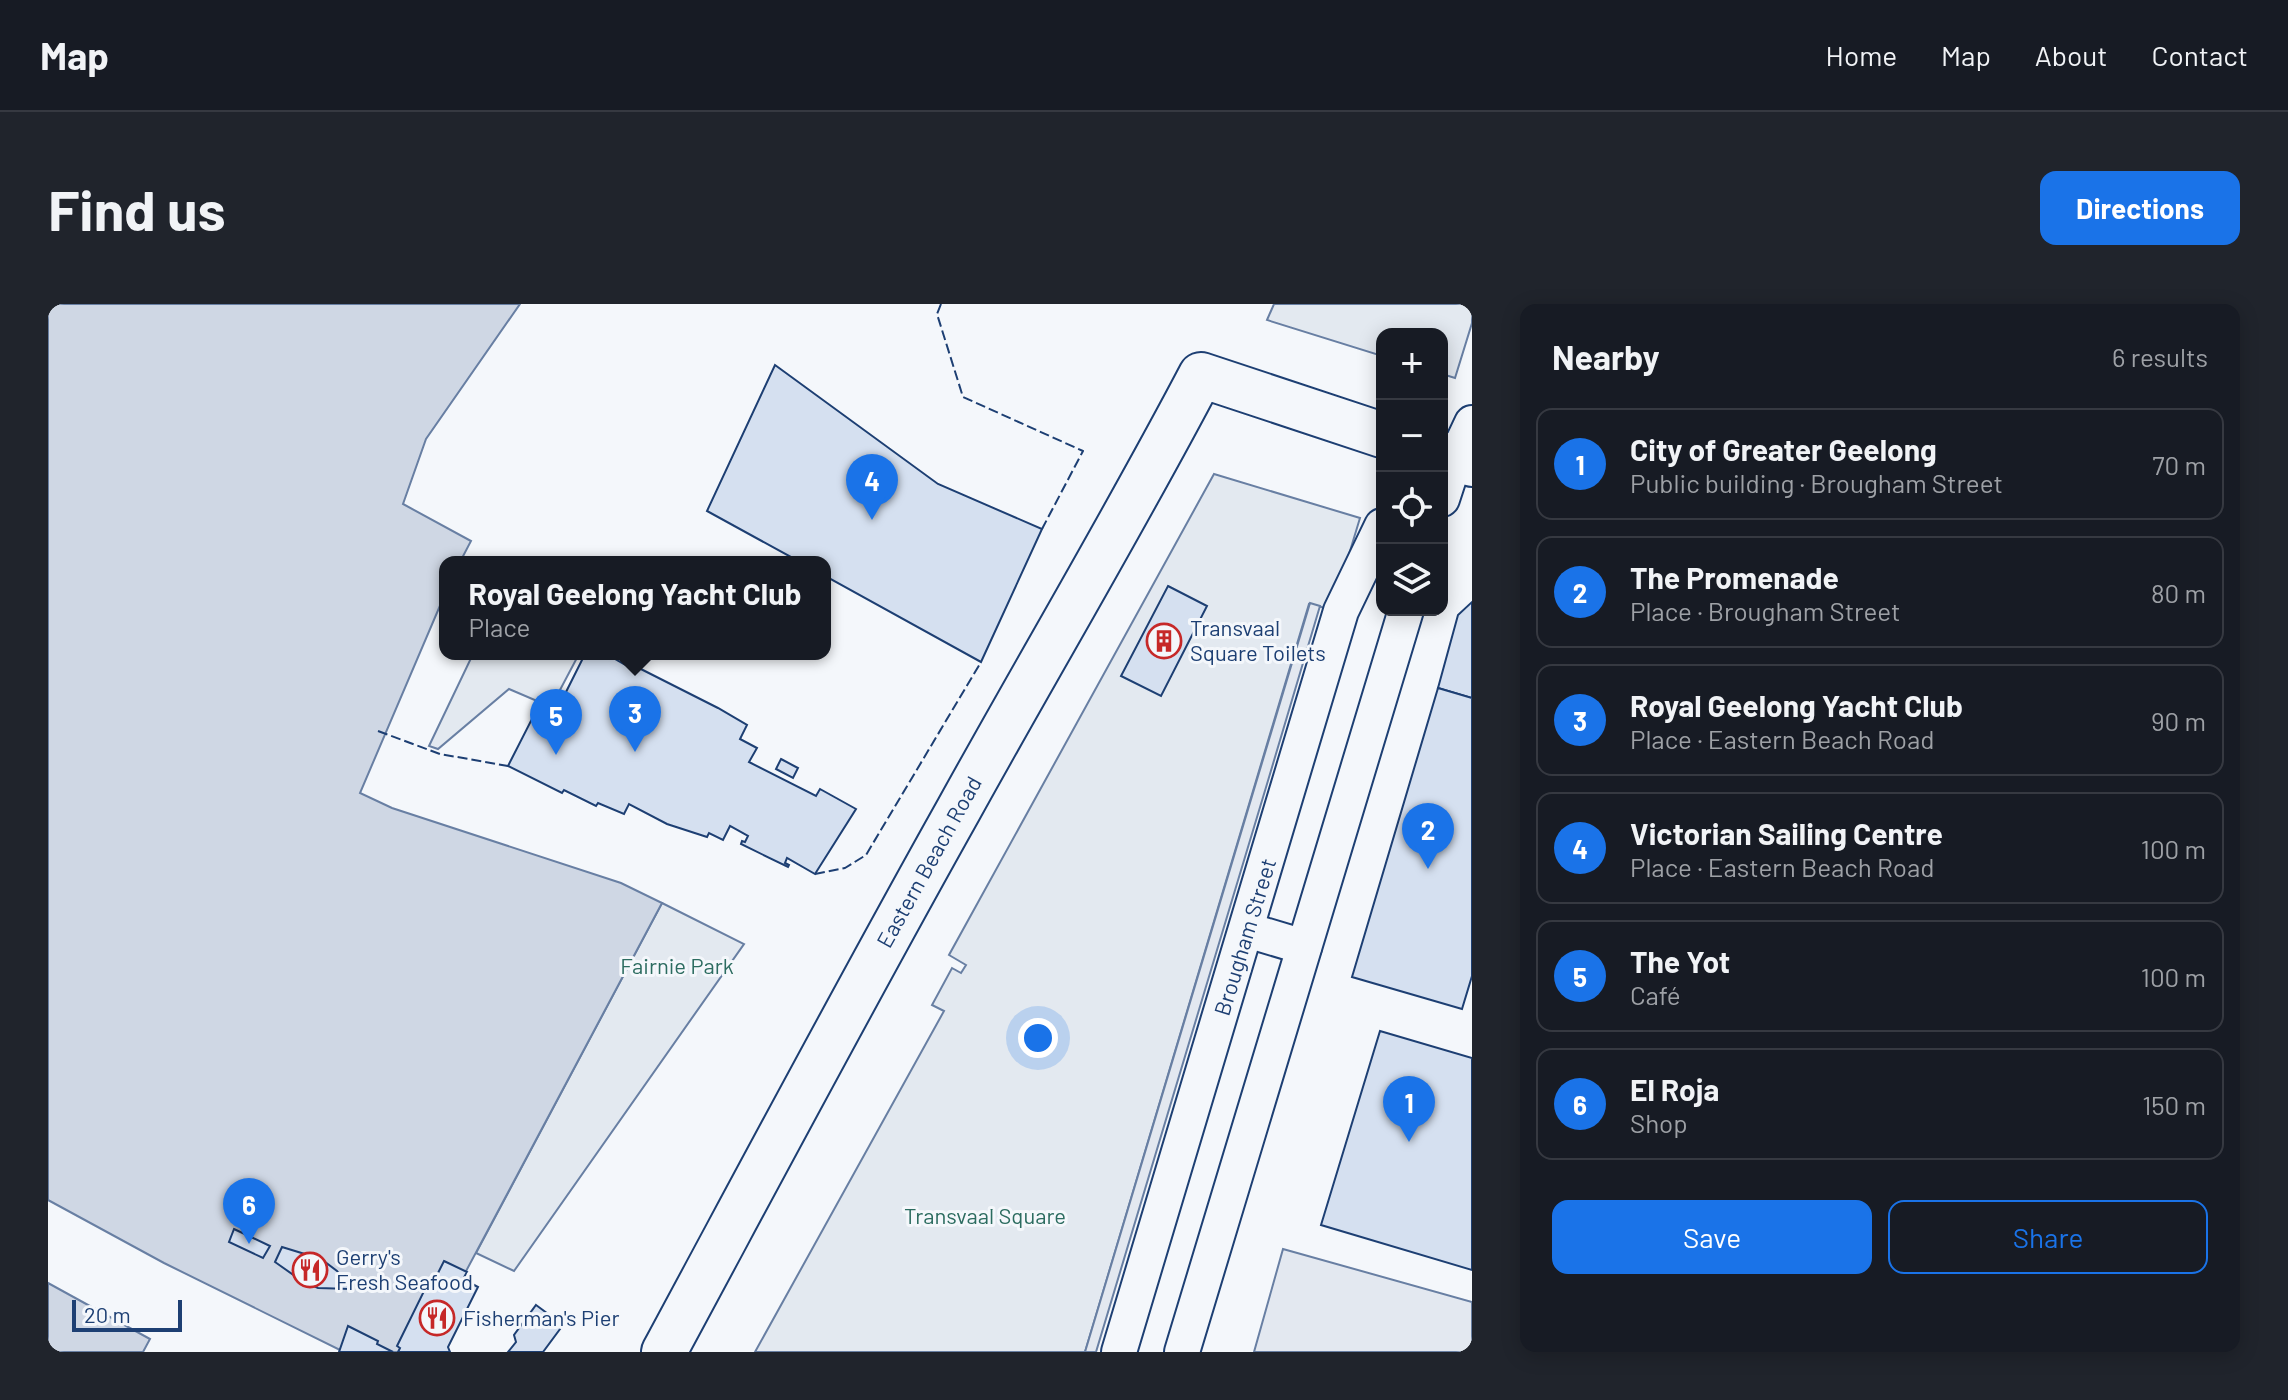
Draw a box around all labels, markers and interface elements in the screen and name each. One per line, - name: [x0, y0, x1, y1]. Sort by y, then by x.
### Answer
- text: Map: [40, 32, 109, 78]
- text: Home: [1826, 38, 1897, 72]
- text: Map: [1941, 38, 1991, 72]
- text: About: [2035, 38, 2107, 72]
- text: Contact: [2151, 38, 2248, 72]
- button: Directions: [2040, 171, 2240, 245]
- text: Find us: [48, 175, 226, 242]
- map controls: [1376, 328, 1448, 616]
- button: +: [1376, 328, 1448, 400]
- text: Nearby: [1552, 336, 1660, 377]
- text: 6 results: [2112, 341, 2208, 372]
- button: −: [1376, 400, 1448, 472]
- text: City of Greater Geelong: [1630, 431, 1937, 467]
- text: 1: [1575, 449, 1585, 480]
- text: 70 m: [2152, 449, 2206, 480]
- pin: 4: [846, 454, 898, 520]
- text: Public building · Brougham Street: [1630, 467, 2003, 498]
- button: locate: [1376, 472, 1448, 544]
- button: layers: [1376, 544, 1448, 616]
- popup: [439, 556, 831, 660]
- text: The Promenade: [1630, 559, 1839, 595]
- text: Royal Geelong Yacht Club: [469, 575, 801, 611]
- text: 2: [1573, 577, 1587, 608]
- text: 80 m: [2151, 577, 2206, 608]
- text: Place · Brougham Street: [1630, 595, 1900, 626]
- text: Place: [469, 611, 530, 642]
- place label: Transvaal Square Toilets: [1190, 614, 1326, 665]
- building icon: Transvaal Square Toilets: [1145, 622, 1183, 660]
- pin: 3: [609, 686, 661, 752]
- text: Royal Geelong Yacht Club: [1630, 687, 1963, 723]
- pin: 5: [530, 689, 582, 755]
- text: 3: [1573, 705, 1587, 736]
- text: 90 m: [2151, 705, 2206, 736]
- text: Place · Eastern Beach Road: [1630, 723, 1934, 754]
- street label: Eastern Beach Road: [870, 771, 986, 952]
- pin: 2: [1402, 803, 1454, 869]
- text: Victorian Sailing Centre: [1630, 815, 1943, 851]
- text: 4: [1572, 833, 1588, 864]
- text: 100 m: [2141, 833, 2206, 864]
- text: Place · Eastern Beach Road: [1630, 851, 1934, 882]
- street label: Brougham Street: [1208, 855, 1280, 1018]
- text: The Yot: [1630, 943, 1730, 979]
- park label: Fairnie Park: [620, 952, 734, 978]
- text: 5: [1573, 961, 1587, 992]
- text: 100 m: [2141, 961, 2206, 992]
- text: Café: [1630, 979, 1681, 1010]
- your location: [1018, 1018, 1058, 1058]
- text: El Roja: [1630, 1071, 1719, 1107]
- pin: 1: [1383, 1076, 1435, 1142]
- text: 6: [1573, 1089, 1587, 1120]
- text: 150 m: [2142, 1089, 2206, 1120]
- text: Shop: [1630, 1107, 1688, 1138]
- pin: 6: [223, 1178, 275, 1244]
- button: Save: [1552, 1200, 1872, 1274]
- button: Share: [1888, 1200, 2208, 1274]
- park label: Transvaal Square: [904, 1202, 1066, 1228]
- place label: Gerry's Fresh Seafood: [336, 1243, 473, 1294]
- restaurant icon: Gerry's Fresh Seafood: [291, 1251, 329, 1289]
- scale bar: [72, 1296, 182, 1332]
- restaurant icon: Fisherman's Pier: [418, 1299, 456, 1337]
- text: 20 m: [84, 1301, 131, 1327]
- place label: Fisherman's Pier: [463, 1304, 619, 1330]

